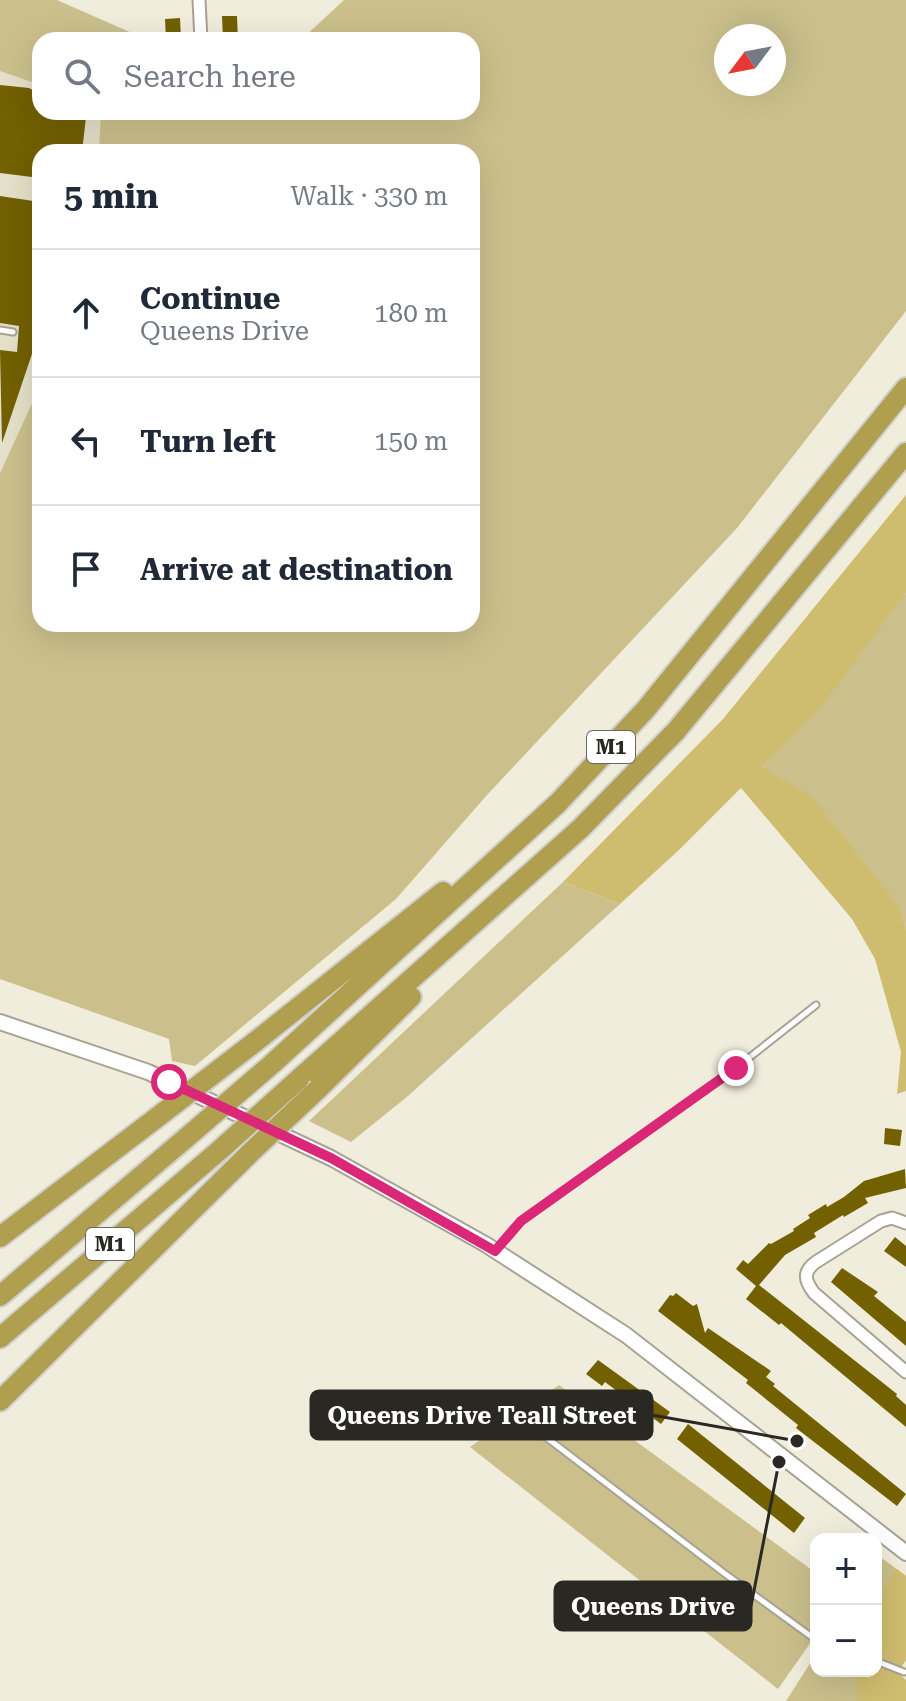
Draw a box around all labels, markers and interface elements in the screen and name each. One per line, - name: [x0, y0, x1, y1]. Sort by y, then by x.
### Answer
- north arrow: [714, 24, 786, 96]
- search box: [32, 32, 480, 120]
- icon: search: [60, 54, 104, 98]
- text: Search here: [124, 59, 296, 94]
- text: 5 min: [64, 176, 159, 216]
- text: Walk · 330 m: [290, 181, 448, 211]
- text: Continue: [140, 281, 280, 316]
- icon: ahead: [64, 291, 108, 335]
- text: 180 m: [374, 298, 448, 328]
- text: Queens Drive: [140, 316, 309, 346]
- icon: left: [64, 419, 108, 463]
- text: Turn left: [140, 424, 276, 459]
- text: 150 m: [374, 426, 448, 456]
- icon: arrive: [64, 547, 108, 591]
- text: Arrive at destination: [140, 552, 453, 587]
- road number: M1: [587, 731, 635, 763]
- route end: [718, 1050, 754, 1086]
- route start: [151, 1064, 187, 1100]
- road number: M1: [86, 1228, 134, 1260]
- callout: Queens Drive Teall Street: [311, 1391, 652, 1439]
- text: Queens Drive Teall Street: [327, 1402, 637, 1430]
- map controls: [810, 1533, 882, 1677]
- button: +: [810, 1533, 882, 1605]
- callout: Queens Drive: [555, 1582, 751, 1630]
- text: Queens Drive: [571, 1593, 735, 1621]
- button: −: [810, 1605, 882, 1677]

